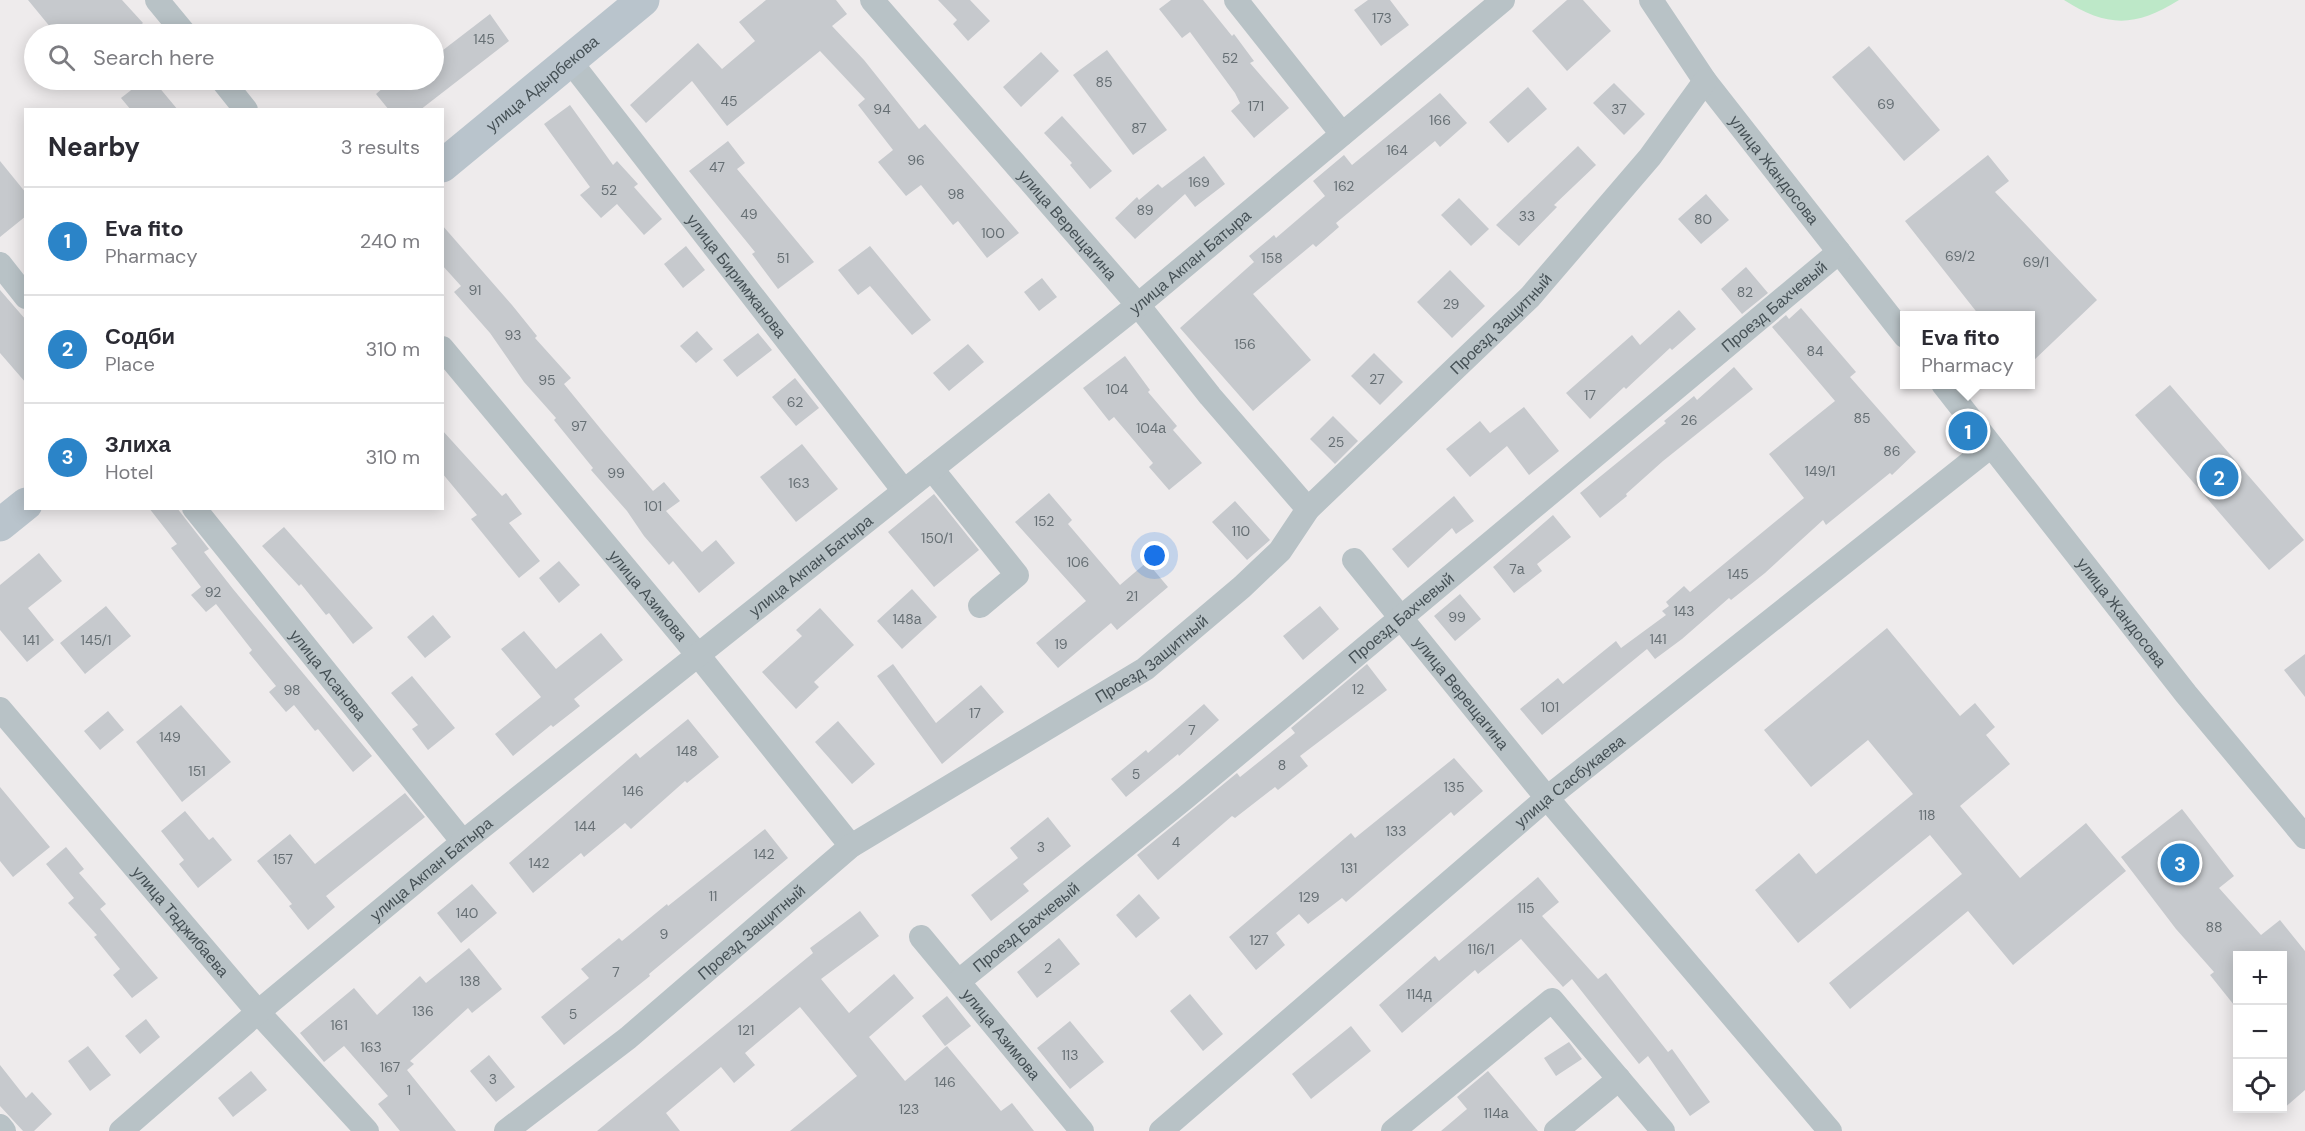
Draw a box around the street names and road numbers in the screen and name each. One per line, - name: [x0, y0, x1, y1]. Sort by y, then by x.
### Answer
- street label: улица Адырбекова: [482, 31, 603, 136]
- street label: улица Жандосова: [1725, 111, 1824, 229]
- street label: улица Верещагина: [1013, 165, 1122, 285]
- street label: улица Акпан Батыра: [1125, 205, 1255, 319]
- street label: улица Биримжанова: [682, 210, 791, 342]
- street label: Проезд Бахчевый: [1717, 256, 1832, 357]
- street label: Проезд Защитный: [1445, 269, 1557, 379]
- street label: улица Акпан Батыра: [745, 510, 877, 621]
- street label: улица Азимова: [604, 546, 692, 646]
- street label: улица Жандосова: [2072, 554, 2171, 672]
- street label: Проезд Бахчевый: [1344, 568, 1458, 668]
- street label: Проезд Защитный: [1091, 610, 1212, 708]
- street label: улица Асанова: [285, 625, 371, 725]
- street label: улица Верещагина: [1409, 632, 1514, 754]
- street label: улица Сасбукаева: [1510, 730, 1629, 832]
- street label: улица Акпан Батыра: [366, 813, 497, 926]
- street label: улица Таджибаева: [127, 862, 234, 982]
- street label: Проезд Бахчевый: [968, 878, 1084, 977]
- street label: Проезд Защитный: [693, 880, 810, 985]
- street label: улица Азимова: [957, 984, 1045, 1084]

